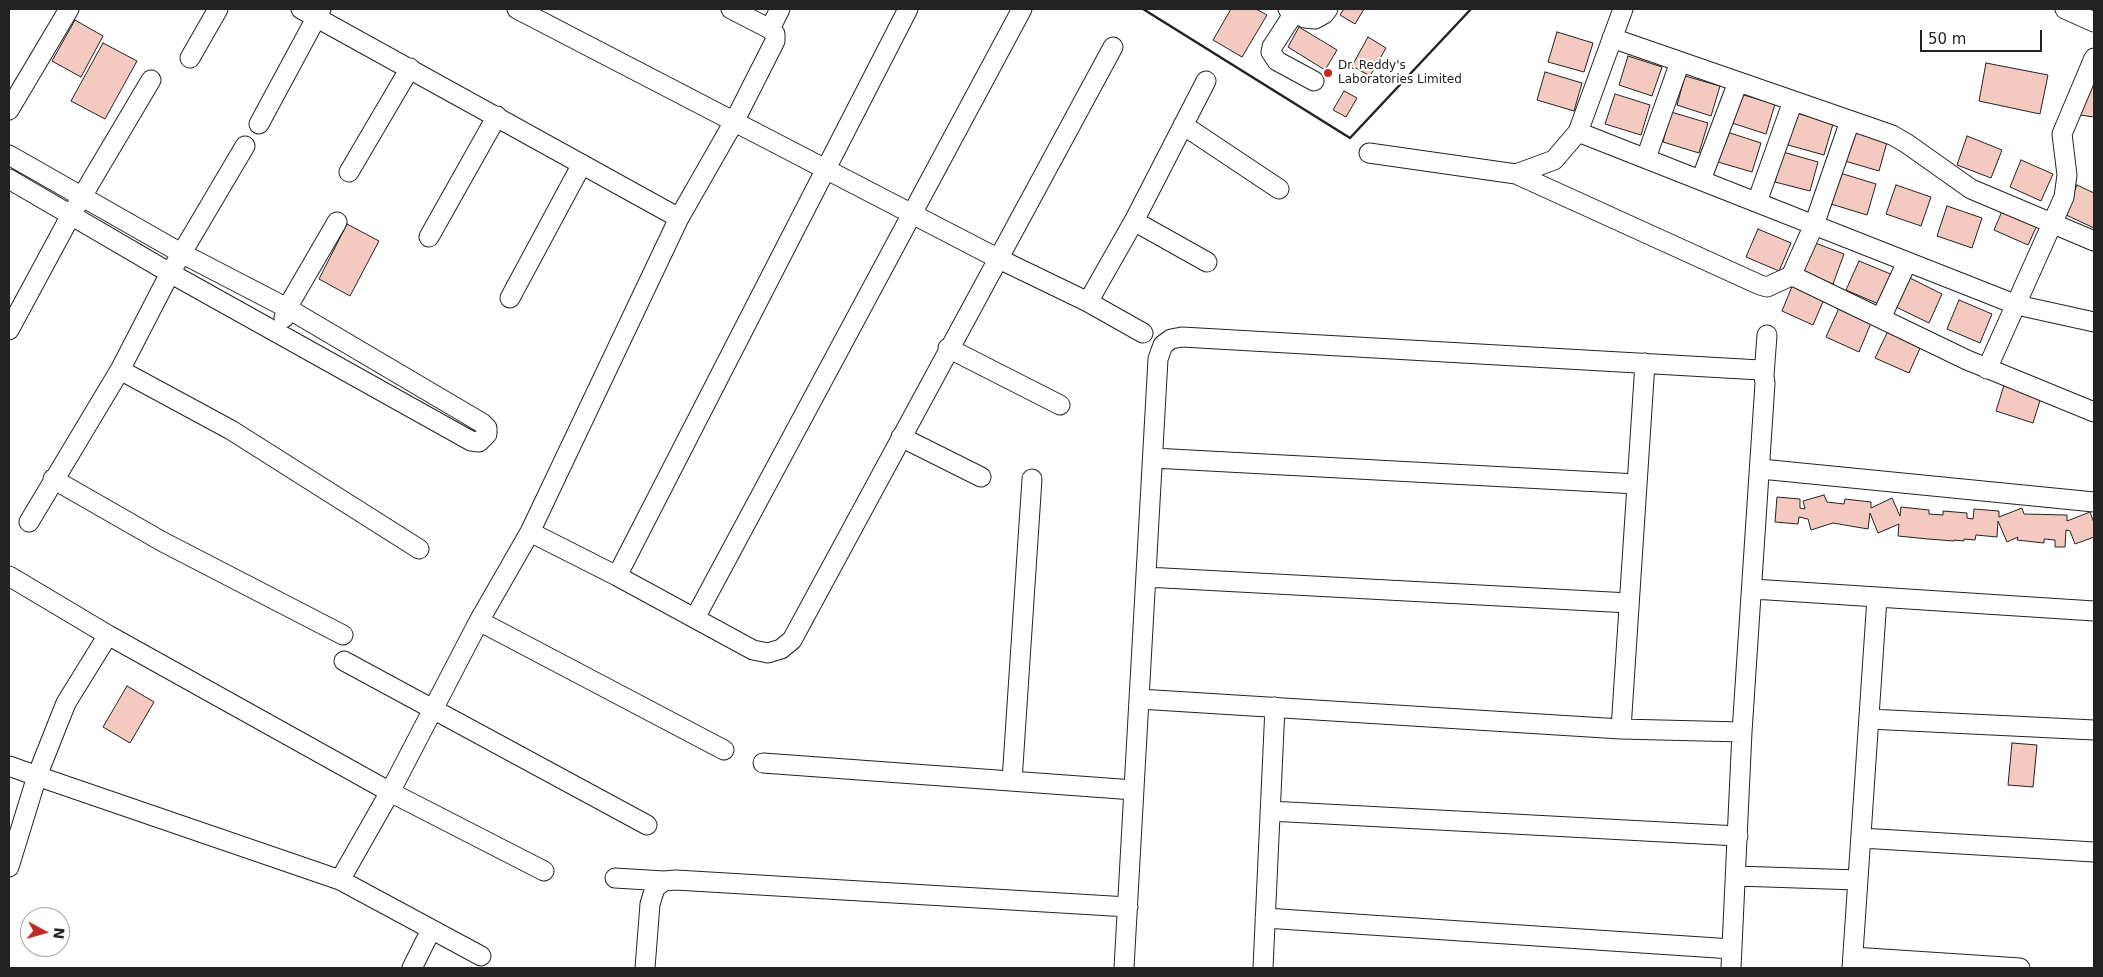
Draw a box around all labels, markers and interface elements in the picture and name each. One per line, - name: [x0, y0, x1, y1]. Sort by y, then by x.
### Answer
- scale bar: [1923, 20, 2046, 52]
- text: 50 m: [1928, 30, 1966, 48]
- place label: Dr. Reddy's Laboratories Limited: [1338, 59, 1462, 87]
- marker: Dr. Reddy's Laboratories Limited: [1322, 67, 1334, 79]
- north arrow: [20, 907, 70, 957]
- text: N: [50, 927, 67, 940]

